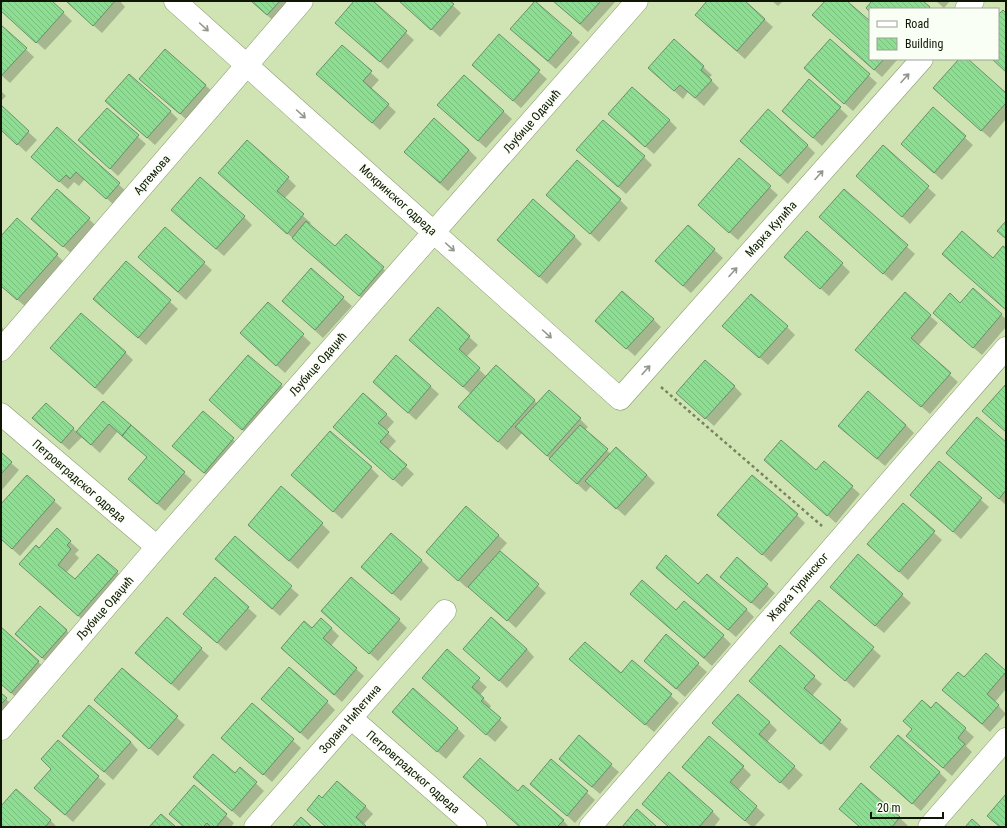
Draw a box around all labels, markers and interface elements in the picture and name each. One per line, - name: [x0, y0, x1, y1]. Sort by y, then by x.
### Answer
- legend: [869, 8, 999, 60]
- text: Road: [905, 17, 929, 31]
- one-way arrow: [199, 22, 209, 31]
- text: Building: [905, 37, 943, 51]
- one-way arrow: [900, 73, 910, 83]
- street label: Љубице Одаџић: [500, 86, 564, 156]
- one-way arrow: [296, 109, 307, 118]
- street label: Артемова: [131, 152, 173, 198]
- street label: Мокринског одреда: [356, 162, 440, 239]
- one-way arrow: [814, 170, 824, 180]
- street label: Марка Кулића: [742, 198, 800, 260]
- one-way arrow: [445, 242, 455, 252]
- one-way arrow: [728, 267, 737, 278]
- street label: Љубице Одаџић: [286, 329, 350, 399]
- one-way arrow: [542, 329, 552, 338]
- one-way arrow: [642, 365, 651, 375]
- street label: Петровградског одреда: [30, 437, 129, 525]
- street label: Жарка Туринског: [765, 550, 832, 624]
- street label: Љубице Одаџић: [73, 573, 137, 643]
- street label: Зорана Нићетина: [316, 682, 384, 756]
- street label: Петровградског одреда: [364, 728, 463, 816]
- scale bar: [871, 794, 943, 820]
- text: 20 m: [877, 801, 901, 815]

